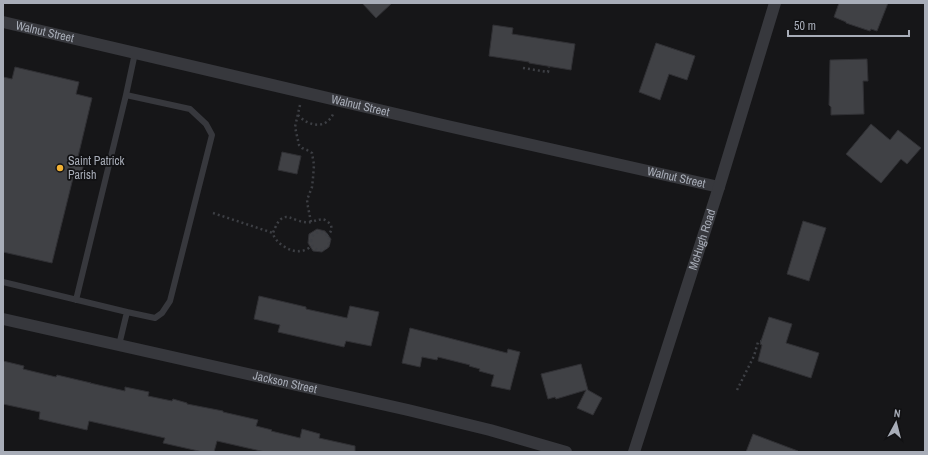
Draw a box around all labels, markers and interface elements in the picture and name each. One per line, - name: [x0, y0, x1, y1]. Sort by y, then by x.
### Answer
- scale bar: [788, 12, 909, 38]
- street label: Walnut Street: [14, 17, 76, 46]
- text: 50 m: [794, 18, 816, 34]
- street label: Walnut Street: [330, 91, 391, 120]
- place label: Saint Patrick Parish: [68, 153, 124, 183]
- marker: Saint Patrick Parish: [55, 163, 65, 173]
- street label: Walnut Street: [646, 163, 707, 192]
- street label: McHugh Road: [685, 207, 719, 272]
- street label: Jackson Street: [251, 367, 319, 397]
- north arrow: [876, 403, 916, 443]
- text: N: [893, 406, 901, 420]

